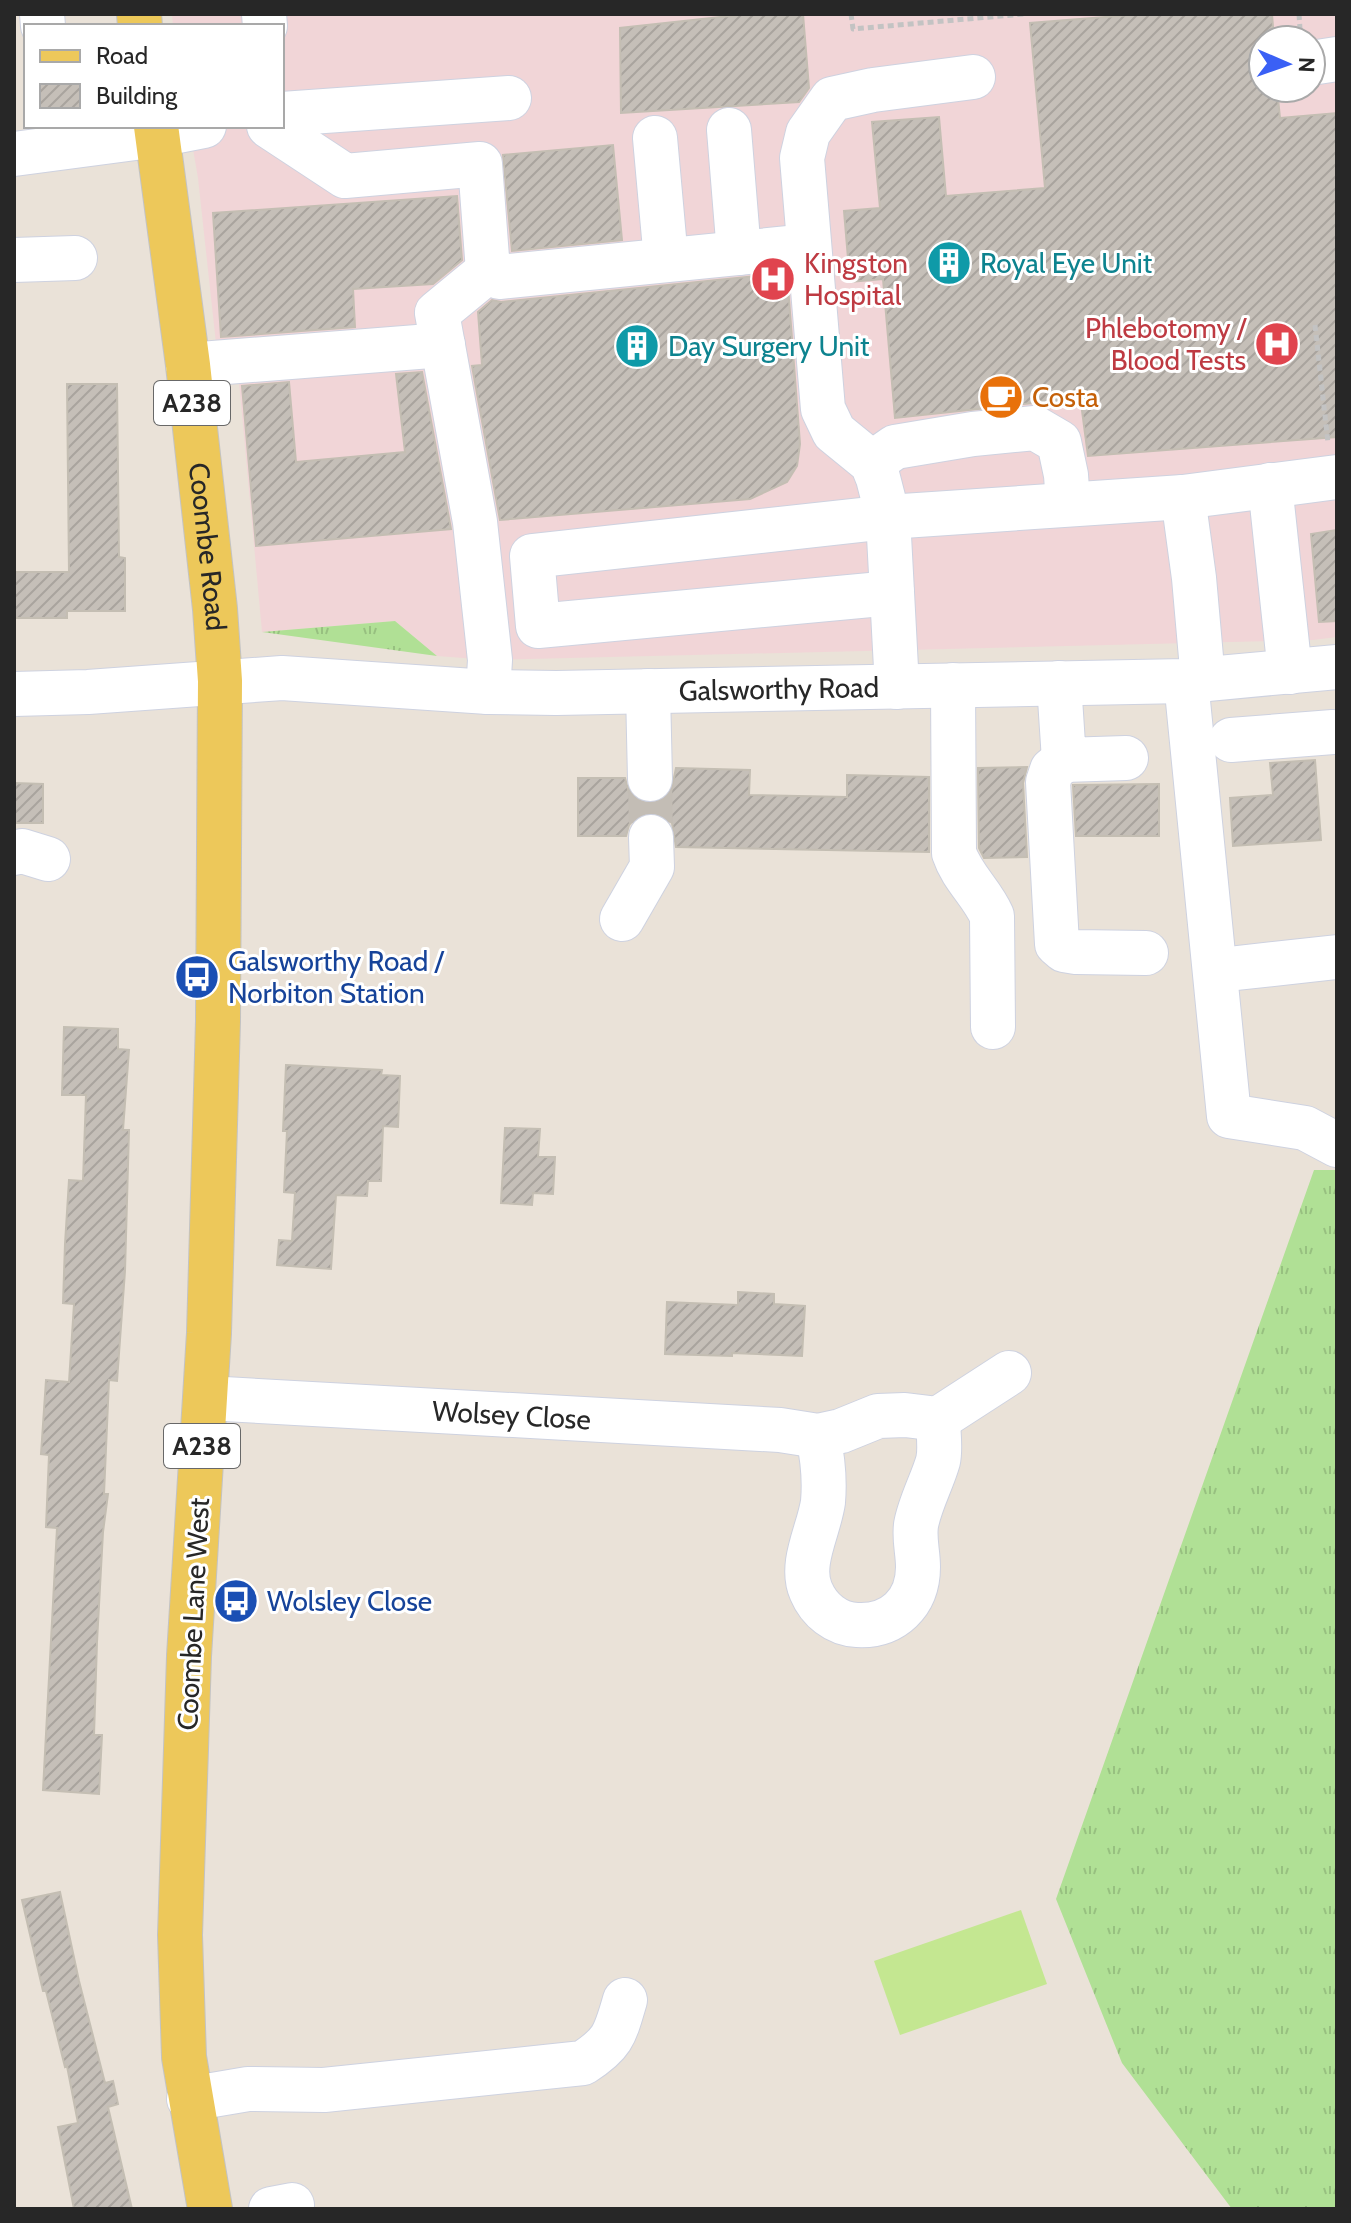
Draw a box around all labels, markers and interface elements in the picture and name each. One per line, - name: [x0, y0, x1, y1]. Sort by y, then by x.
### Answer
- legend: [24, 24, 284, 128]
- north arrow: [1247, 24, 1327, 104]
- text: Road: [96, 41, 148, 70]
- text: N: [1293, 56, 1320, 73]
- text: Building: [96, 81, 178, 110]
- building icon: Royal Eye Unit: [925, 239, 973, 287]
- place label: Kingston Hospital: [804, 246, 908, 312]
- place label: Royal Eye Unit: [980, 246, 1152, 280]
- hospital icon: Kingston Hospital: [749, 255, 797, 303]
- place label: Phlebotomy / Blood Tests: [1085, 311, 1247, 377]
- hospital icon: Phlebotomy / Blood Tests: [1253, 320, 1301, 368]
- building icon: Day Surgery Unit: [613, 322, 661, 370]
- place label: Day Surgery Unit: [668, 329, 869, 363]
- cafe icon: Costa: [977, 373, 1025, 421]
- place label: Costa: [1032, 380, 1099, 414]
- road number: A238: [154, 381, 230, 425]
- street label: Coombe Road: [182, 461, 233, 632]
- street label: Galsworthy Road: [678, 670, 879, 708]
- place label: Galsworthy Road / Norbiton Station: [228, 944, 445, 1010]
- bus stop icon: Galsworthy Road / Norbiton Station: [173, 953, 221, 1001]
- street label: Wolsey Close: [431, 1394, 592, 1436]
- road number: A238: [164, 1424, 240, 1468]
- street label: Coombe Lane West: [170, 1497, 216, 1731]
- bus stop icon: Wolsley Close: [212, 1577, 260, 1625]
- place label: Wolsley Close: [267, 1584, 432, 1618]

